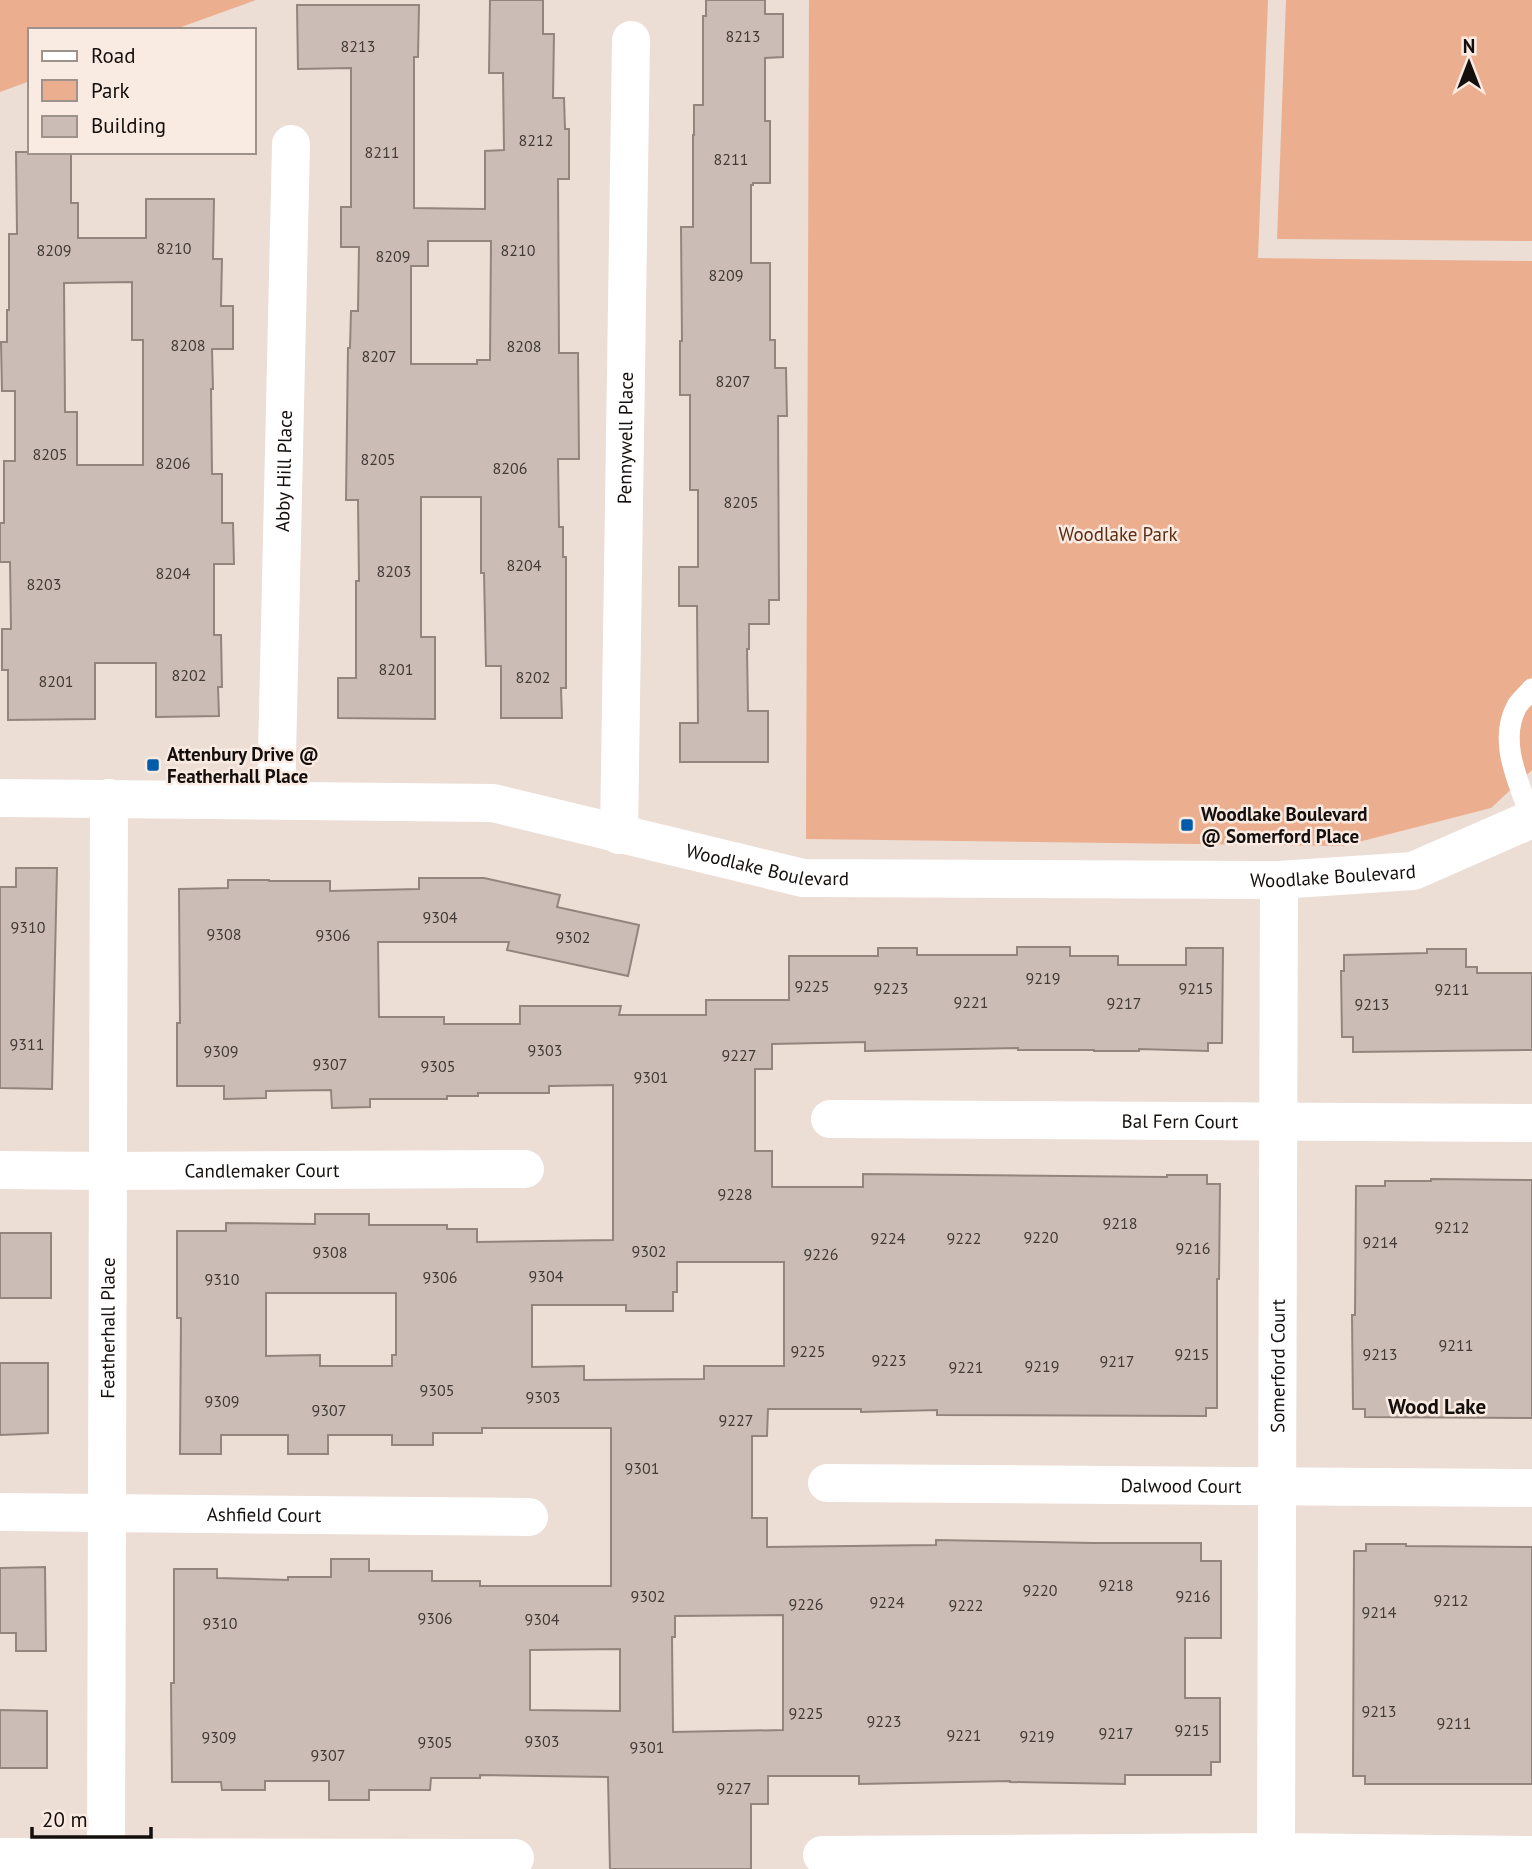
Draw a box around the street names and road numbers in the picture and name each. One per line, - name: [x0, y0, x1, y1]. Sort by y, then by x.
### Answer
- street label: Pennywell Place: [612, 372, 638, 504]
- street label: Abby Hill Place: [270, 410, 297, 532]
- street label: Woodlake Boulevard: [684, 838, 849, 890]
- street label: Woodlake Boulevard: [1250, 859, 1416, 892]
- street label: Bal Fern Court: [1122, 1109, 1239, 1133]
- street label: Candlemaker Court: [184, 1158, 340, 1183]
- street label: Featherhall Place: [95, 1257, 120, 1399]
- street label: Somerford Court: [1265, 1299, 1290, 1433]
- street label: Dalwood Court: [1120, 1473, 1242, 1498]
- street label: Ashfield Court: [207, 1502, 322, 1527]

